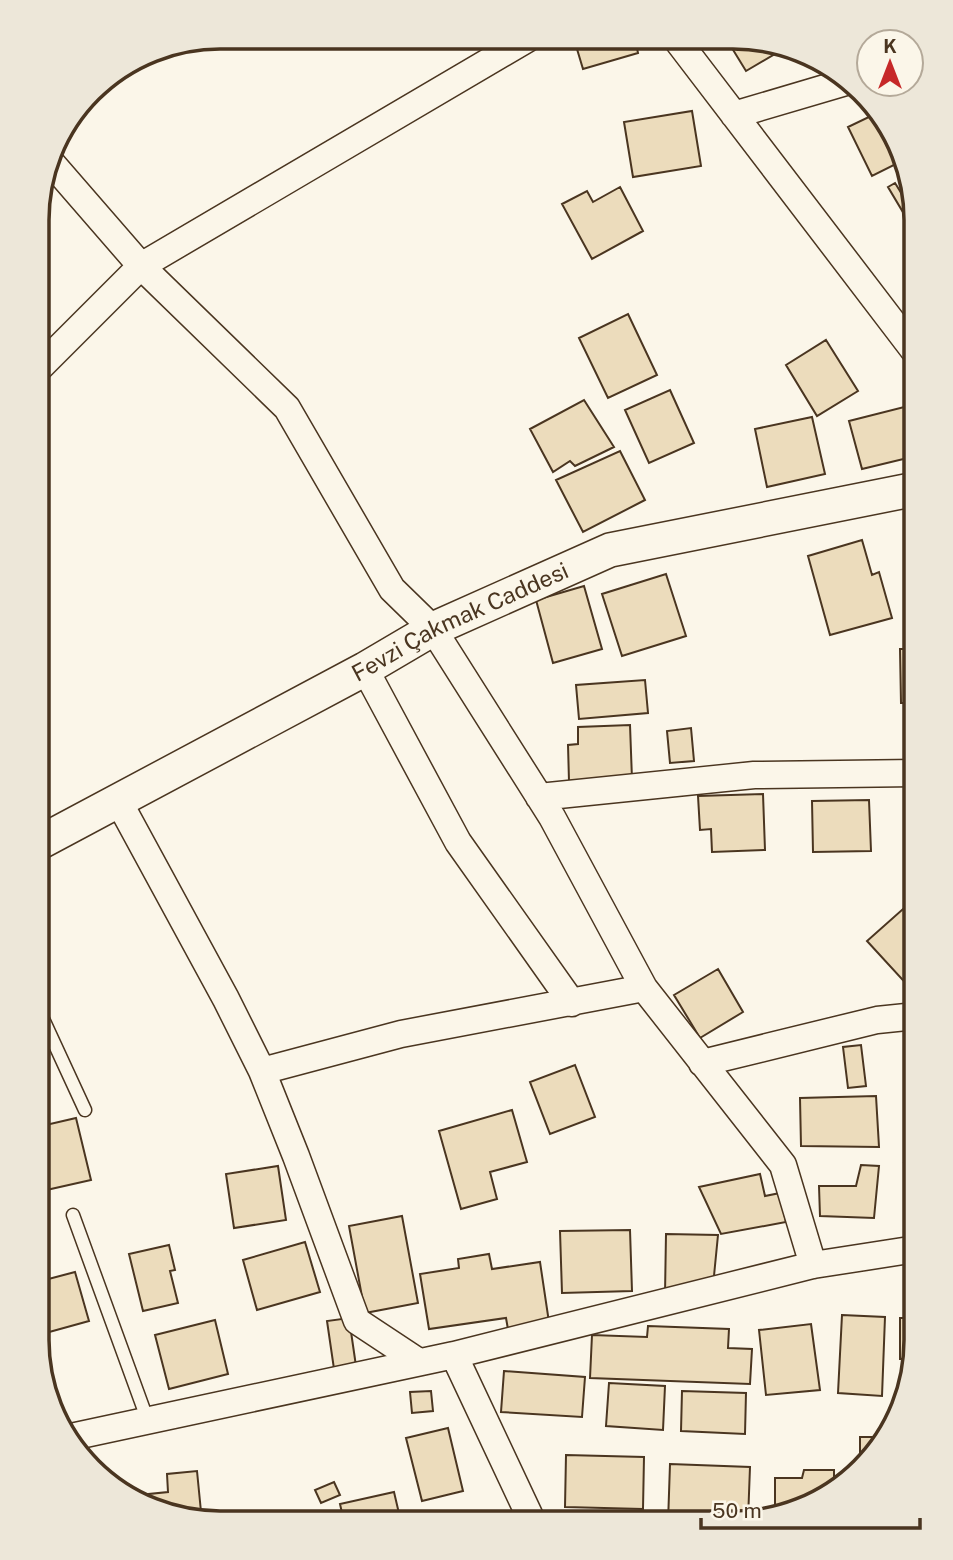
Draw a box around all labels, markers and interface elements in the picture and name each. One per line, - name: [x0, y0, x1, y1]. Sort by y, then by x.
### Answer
- north arrow: [855, 28, 925, 98]
- text: K: [883, 35, 897, 57]
- street label: Fevzi Çakmak Caddesi: [347, 556, 572, 687]
- scale bar: [701, 1486, 920, 1530]
- text: 50 m: [712, 1498, 762, 1523]

